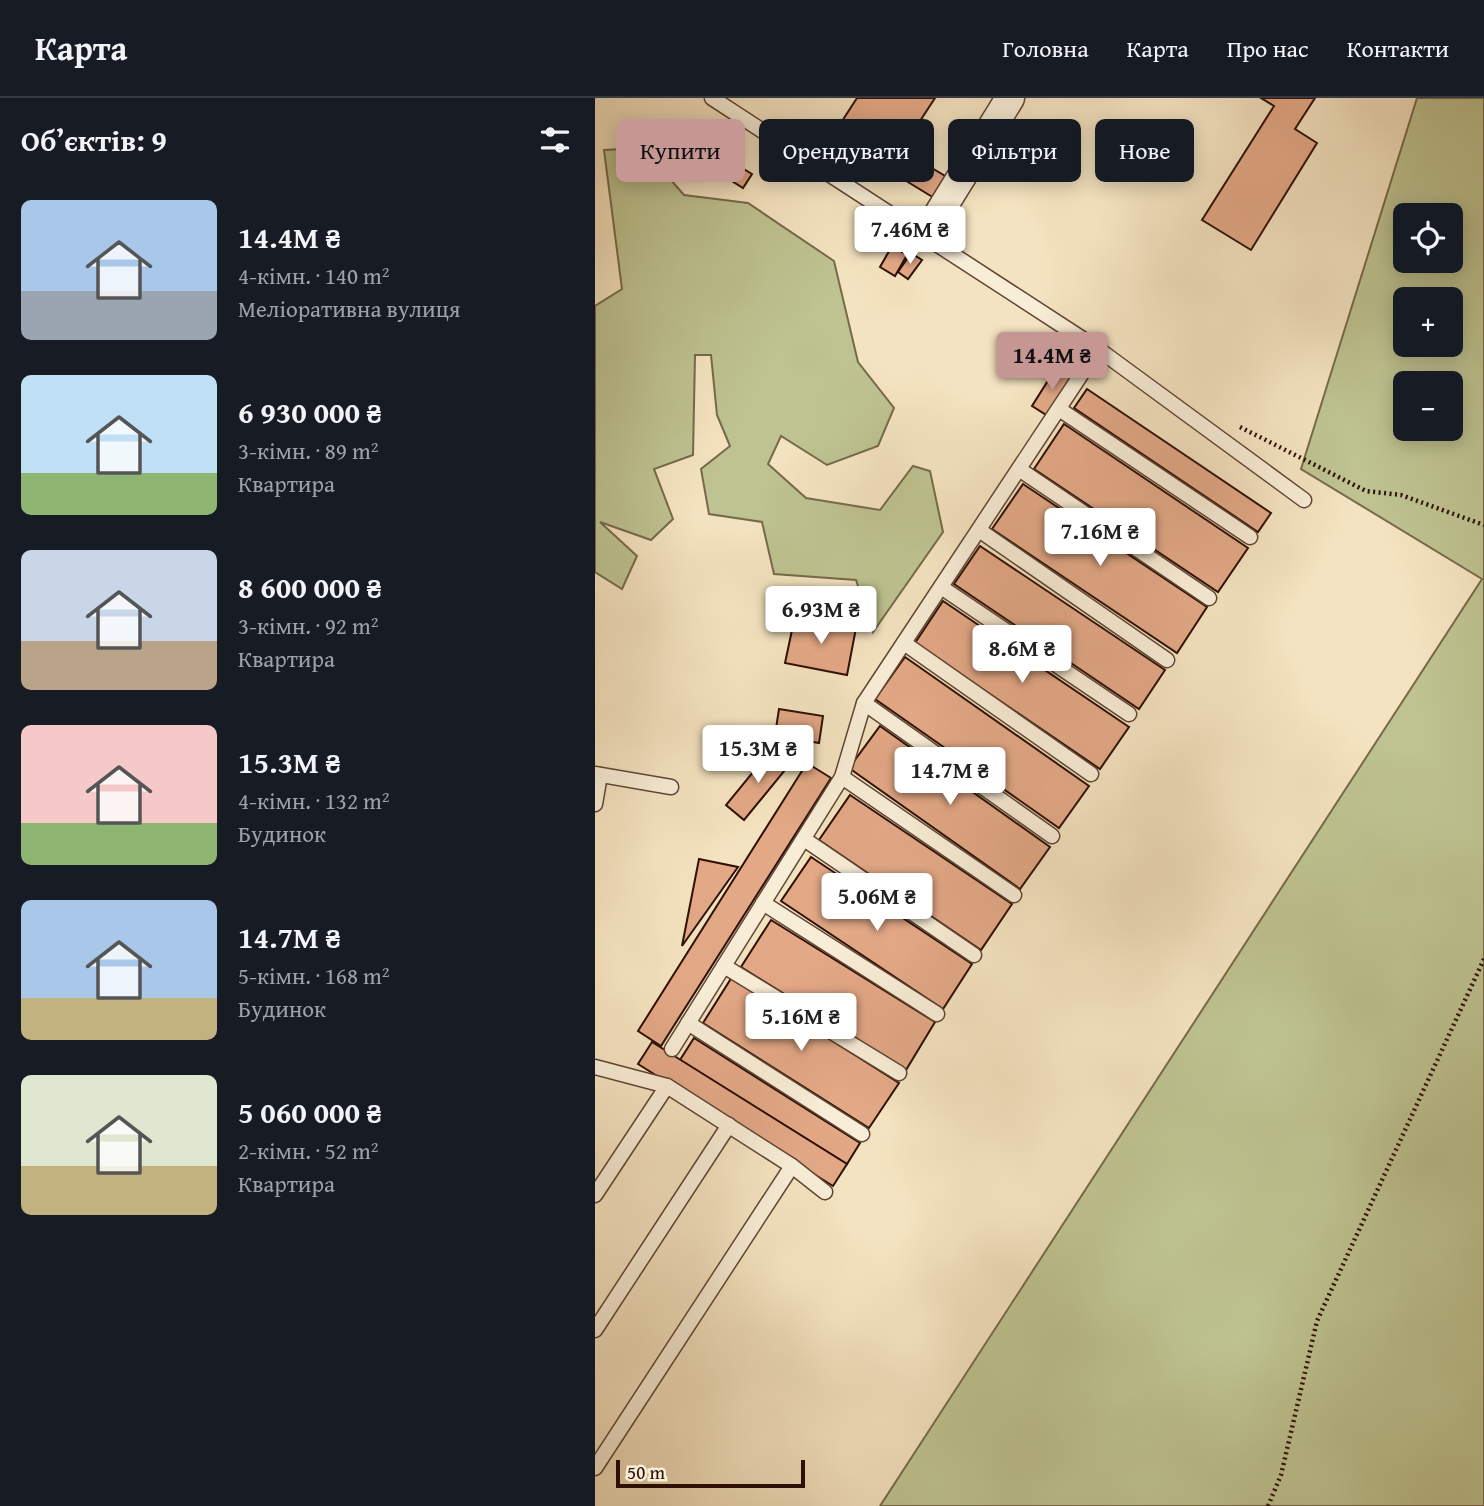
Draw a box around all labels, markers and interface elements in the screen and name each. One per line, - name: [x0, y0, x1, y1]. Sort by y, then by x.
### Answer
- text: Карта: [35, 24, 127, 72]
- text: Головна: [1002, 31, 1089, 66]
- text: Карта: [1127, 31, 1189, 66]
- text: Про нас: [1227, 31, 1309, 66]
- text: Контакти: [1347, 31, 1449, 66]
- text: Об’єктів: 9: [21, 118, 167, 162]
- chip: Купити: [616, 119, 745, 182]
- chip: Орендувати: [759, 119, 934, 182]
- chip: Фільтри: [948, 119, 1081, 182]
- chip: Нове: [1095, 119, 1194, 182]
- icon: filters: [536, 121, 574, 159]
- map controls: [1393, 203, 1463, 441]
- button: locate: [1393, 203, 1463, 273]
- pin: 7.46M ₴: [845, 206, 975, 266]
- text: 7.46M ₴: [870, 212, 950, 245]
- text: 14.4M ₴: [238, 215, 341, 259]
- icon: home: [77, 228, 161, 312]
- text: 4-кімн. · 140 m²: [238, 259, 390, 292]
- button: +: [1393, 287, 1463, 357]
- text: Меліоративна вулиця: [238, 292, 460, 325]
- pin: 14.4M ₴: [987, 332, 1117, 392]
- text: 14.4M ₴: [1012, 338, 1092, 371]
- button: −: [1393, 371, 1463, 441]
- text: 6 930 000 ₴: [238, 390, 382, 434]
- icon: home: [77, 403, 161, 487]
- text: 3-кімн. · 89 m²: [238, 434, 379, 467]
- text: Квартира: [238, 467, 335, 500]
- pin: 7.16M ₴: [1035, 508, 1165, 568]
- text: 7.16M ₴: [1060, 514, 1140, 547]
- text: 8 600 000 ₴: [238, 565, 382, 609]
- icon: home: [77, 578, 161, 662]
- pin: 6.93M ₴: [756, 587, 886, 646]
- text: 6.93M ₴: [781, 592, 861, 625]
- text: 3-кімн. · 92 m²: [238, 609, 379, 642]
- pin: 8.6M ₴: [965, 626, 1079, 685]
- text: 8.6M ₴: [988, 631, 1056, 664]
- text: Квартира: [238, 642, 335, 675]
- pin: 15.3M ₴: [693, 726, 823, 785]
- text: 15.3M ₴: [718, 731, 798, 764]
- text: 15.3M ₴: [238, 740, 341, 784]
- pin: 14.7M ₴: [885, 748, 1015, 807]
- icon: home: [77, 753, 161, 837]
- text: 14.7M ₴: [910, 753, 990, 786]
- text: 4-кімн. · 132 m²: [238, 784, 390, 817]
- text: Будинок: [238, 817, 326, 850]
- pin: 5.06M ₴: [812, 874, 942, 933]
- text: 5.06M ₴: [837, 879, 917, 912]
- text: 14.7M ₴: [238, 915, 341, 959]
- icon: home: [77, 928, 161, 1012]
- text: 5-кімн. · 168 m²: [238, 959, 390, 992]
- text: Будинок: [238, 992, 326, 1025]
- pin: 5.16M ₴: [736, 993, 866, 1053]
- text: 5.16M ₴: [761, 999, 841, 1032]
- text: 5 060 000 ₴: [238, 1090, 382, 1134]
- icon: home: [77, 1103, 161, 1187]
- text: 2-кімн. · 52 m²: [238, 1134, 379, 1167]
- text: Квартира: [238, 1167, 335, 1200]
- scale bar: [616, 1457, 805, 1489]
- text: 50 m: [627, 1458, 665, 1486]

